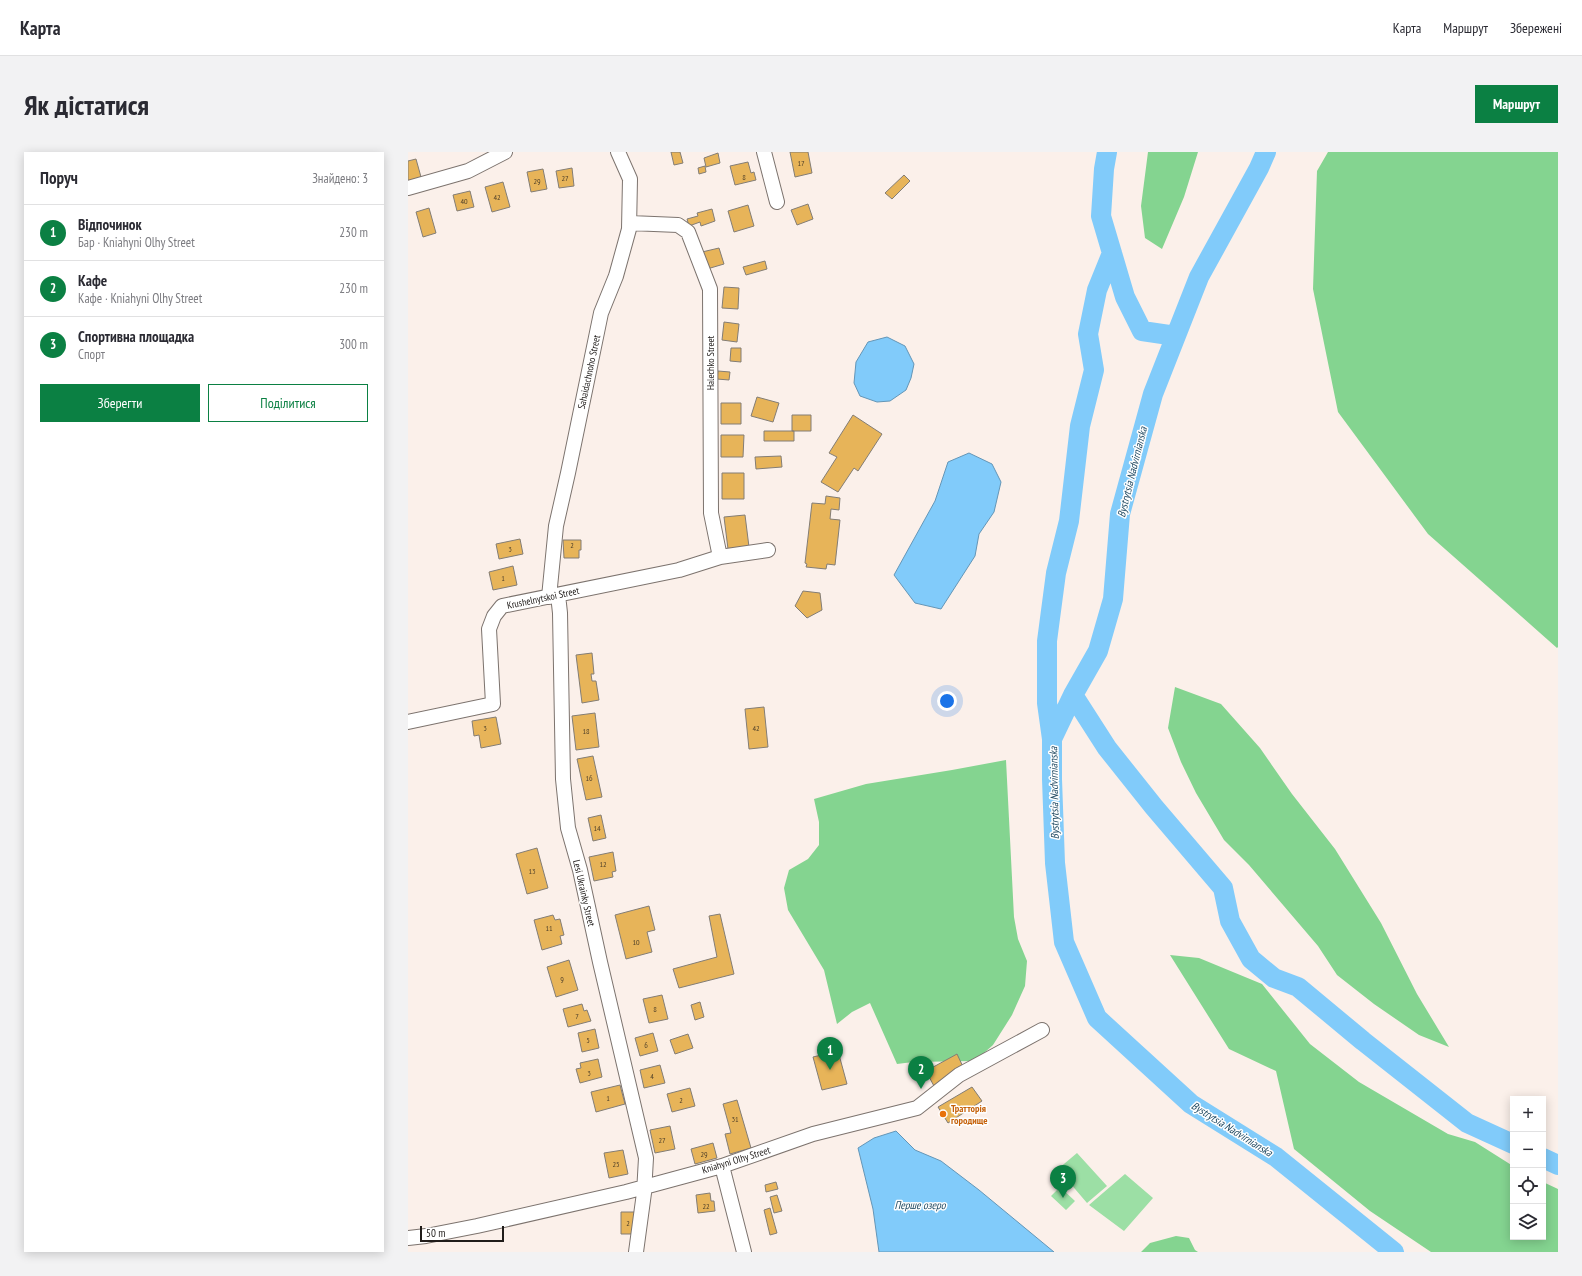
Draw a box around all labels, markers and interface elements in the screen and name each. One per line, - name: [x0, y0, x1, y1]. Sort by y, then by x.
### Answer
- text: Карта: [20, 16, 61, 40]
- text: Карта: [1393, 19, 1421, 37]
- text: Маршрут: [1443, 19, 1488, 37]
- text: Збережені: [1510, 19, 1562, 37]
- button: Маршрут: [1475, 85, 1558, 123]
- text: Як дістатися: [24, 86, 149, 123]
- house number: 17: [797, 158, 805, 168]
- text: Поруч: [40, 167, 78, 189]
- text: Знайдено: 3: [312, 170, 368, 187]
- house number: 8: [742, 172, 746, 182]
- house number: 27: [561, 173, 569, 183]
- house number: 29: [533, 176, 541, 186]
- house number: 42: [493, 192, 501, 202]
- house number: 40: [460, 196, 468, 206]
- text: Відпочинок: [78, 215, 142, 234]
- text: 1: [50, 224, 56, 241]
- text: 230 m: [339, 224, 368, 241]
- text: Бар · Kniahyni Olhy Street: [78, 234, 195, 251]
- text: Кафе: [78, 271, 107, 290]
- text: 2: [50, 280, 56, 297]
- text: 230 m: [339, 280, 368, 297]
- text: Кафе · Kniahyni Olhy Street: [78, 290, 202, 307]
- text: Спортивна площадка: [78, 327, 194, 346]
- street label: Sahaidachnoho Street: [575, 334, 603, 410]
- street label: Halechko Street: [704, 335, 717, 390]
- text: 3: [50, 336, 56, 353]
- text: 300 m: [339, 336, 368, 353]
- text: Спорт: [78, 346, 105, 363]
- button: Зберегти: [40, 384, 200, 422]
- button: Поділитися: [208, 384, 368, 422]
- water label: Bystrytsia Nadvirnianska: [1114, 425, 1150, 519]
- house number: 2: [570, 540, 574, 550]
- house number: 3: [508, 544, 512, 554]
- house number: 1: [501, 573, 505, 583]
- street label: Krushelnytskoi Street: [506, 584, 580, 612]
- your location: [937, 691, 957, 711]
- house number: 3: [483, 723, 487, 733]
- house number: 42: [752, 723, 760, 733]
- house number: 18: [582, 726, 590, 736]
- water label: Bystrytsia Nadvirnianska: [1046, 746, 1062, 839]
- house number: 16: [585, 773, 593, 783]
- house number: 14: [593, 823, 601, 833]
- street label: Lesi Ukrainky Street: [570, 858, 598, 928]
- house number: 12: [599, 859, 607, 869]
- house number: 13: [528, 866, 536, 876]
- house number: 11: [545, 923, 553, 933]
- house number: 10: [632, 937, 640, 947]
- house number: 9: [560, 974, 564, 984]
- house number: 8: [653, 1004, 657, 1014]
- house number: 7: [575, 1011, 579, 1021]
- house number: 5: [586, 1035, 590, 1045]
- pin: 1: [817, 1037, 843, 1070]
- house number: 6: [644, 1040, 648, 1050]
- pin: 2: [908, 1056, 934, 1089]
- house number: 3: [587, 1068, 591, 1078]
- house number: 4: [650, 1071, 654, 1081]
- house number: 1: [606, 1093, 610, 1103]
- house number: 2: [679, 1095, 683, 1105]
- map controls: [1510, 1096, 1546, 1240]
- button: +: [1510, 1096, 1546, 1132]
- water label: Bystrytsia Nadvirnianska: [1189, 1099, 1276, 1160]
- place label: Тратторія городище: [951, 1102, 987, 1127]
- marker: Тратторія городище: [938, 1109, 948, 1119]
- house number: 31: [731, 1114, 739, 1124]
- button: −: [1510, 1132, 1546, 1168]
- house number: 27: [658, 1135, 666, 1145]
- street label: Kniahyni Olhy Street: [700, 1143, 772, 1177]
- house number: 29: [700, 1149, 708, 1159]
- house number: 25: [612, 1159, 620, 1169]
- pin: 3: [1050, 1165, 1076, 1198]
- button: locate: [1510, 1168, 1546, 1204]
- water label: Перше озеро: [894, 1198, 947, 1212]
- house number: 22: [702, 1201, 710, 1211]
- button: layers: [1510, 1204, 1546, 1240]
- house number: 2: [626, 1218, 630, 1228]
- scale bar: [420, 1224, 504, 1243]
- text: 50 m: [426, 1226, 445, 1240]

